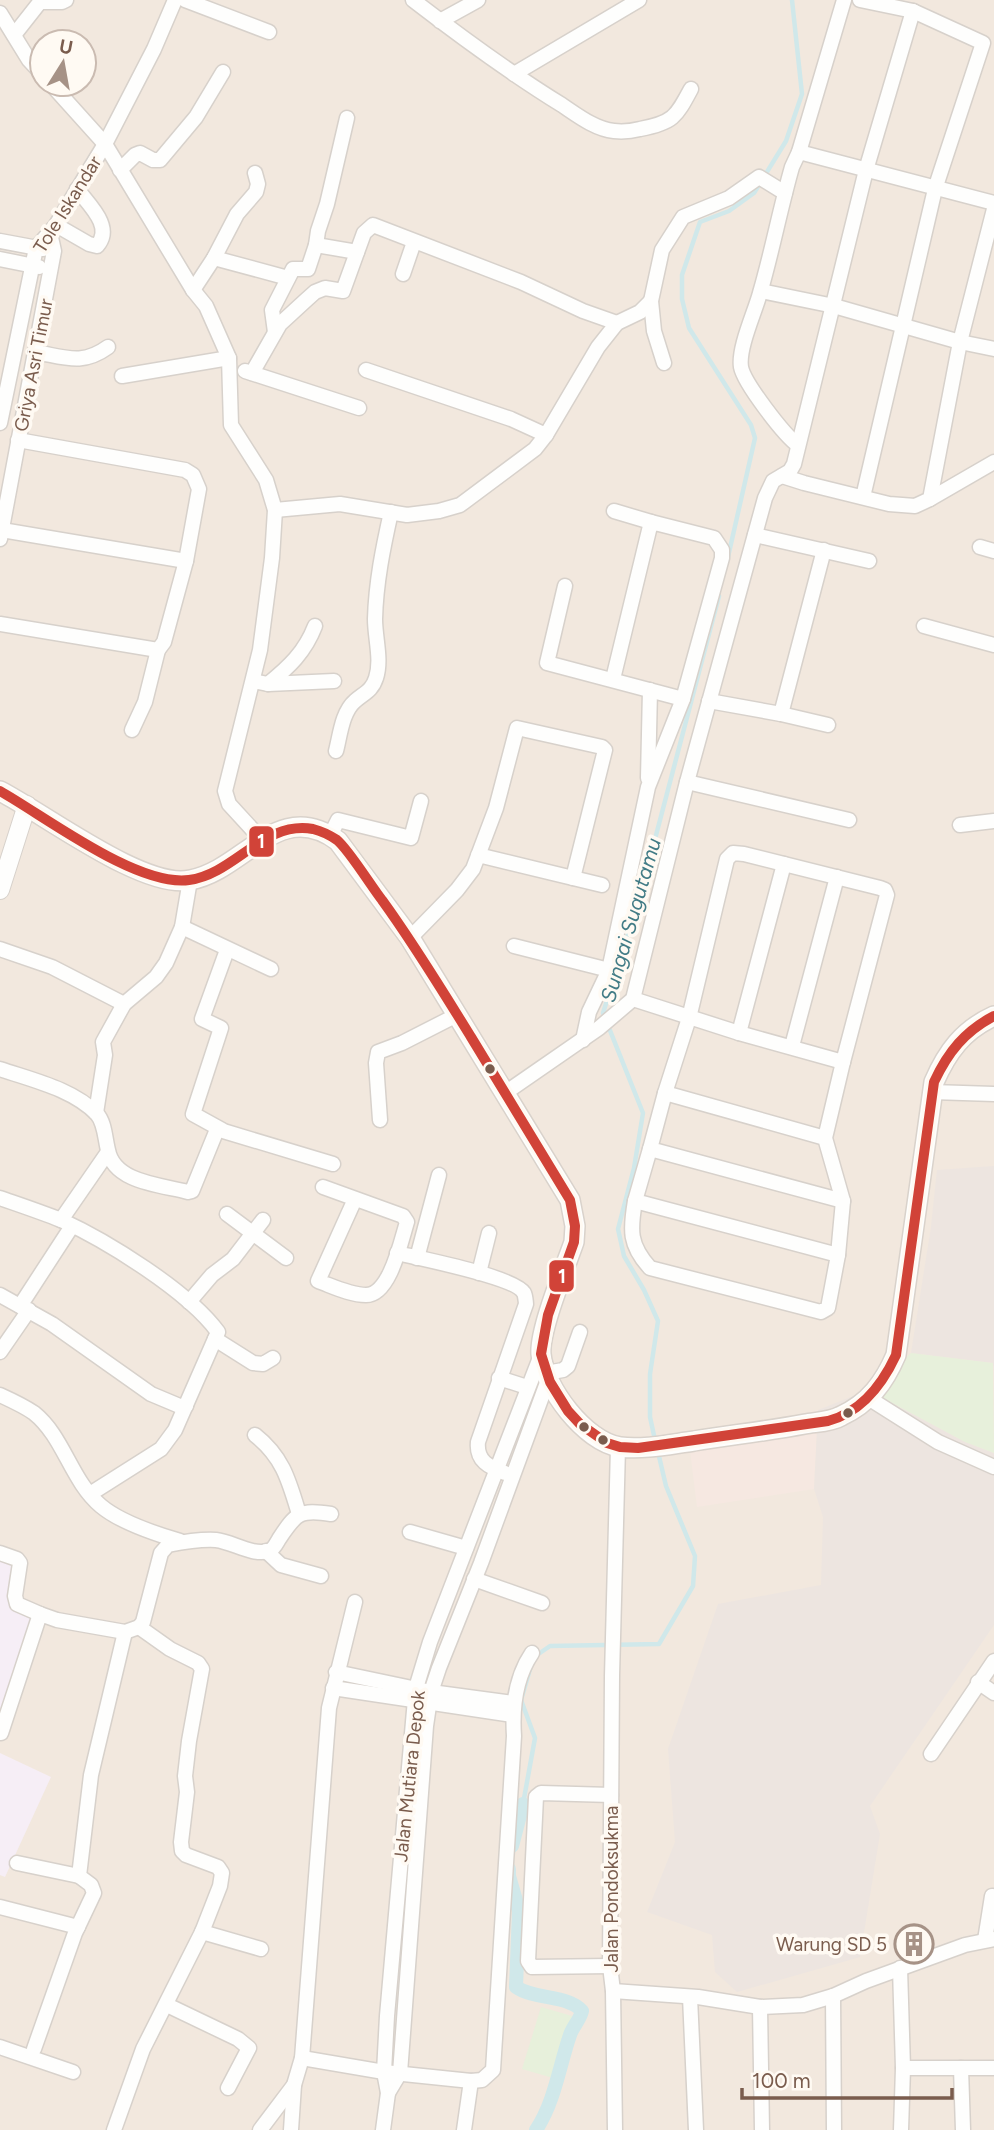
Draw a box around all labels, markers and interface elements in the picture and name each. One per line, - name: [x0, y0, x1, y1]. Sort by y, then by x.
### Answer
- north arrow: [28, 28, 98, 98]
- text: U: [57, 34, 75, 59]
- street label: Tole Iskandar: [28, 151, 107, 257]
- street label: Griya Asri Timur: [9, 296, 58, 433]
- line badge: 1: [248, 825, 275, 858]
- text: 1: [257, 830, 265, 853]
- water label: Sungai Sugutamu: [595, 835, 666, 1005]
- unlabelled marker: [483, 1062, 497, 1076]
- line badge: 1: [548, 1259, 575, 1293]
- text: 1: [558, 1265, 566, 1288]
- unlabelled marker: [841, 1406, 855, 1420]
- unlabelled marker: [577, 1420, 591, 1434]
- unlabelled marker: [596, 1433, 610, 1447]
- street label: Jalan Mutiara Depok: [389, 1688, 430, 1863]
- street label: Jalan Pondoksukma: [600, 1806, 623, 1972]
- building icon: Warung SD 5: [893, 1923, 935, 1965]
- place label: Warung SD 5: [776, 1933, 887, 1956]
- scale bar: [742, 2056, 952, 2100]
- text: 100 m: [752, 2068, 811, 2093]

